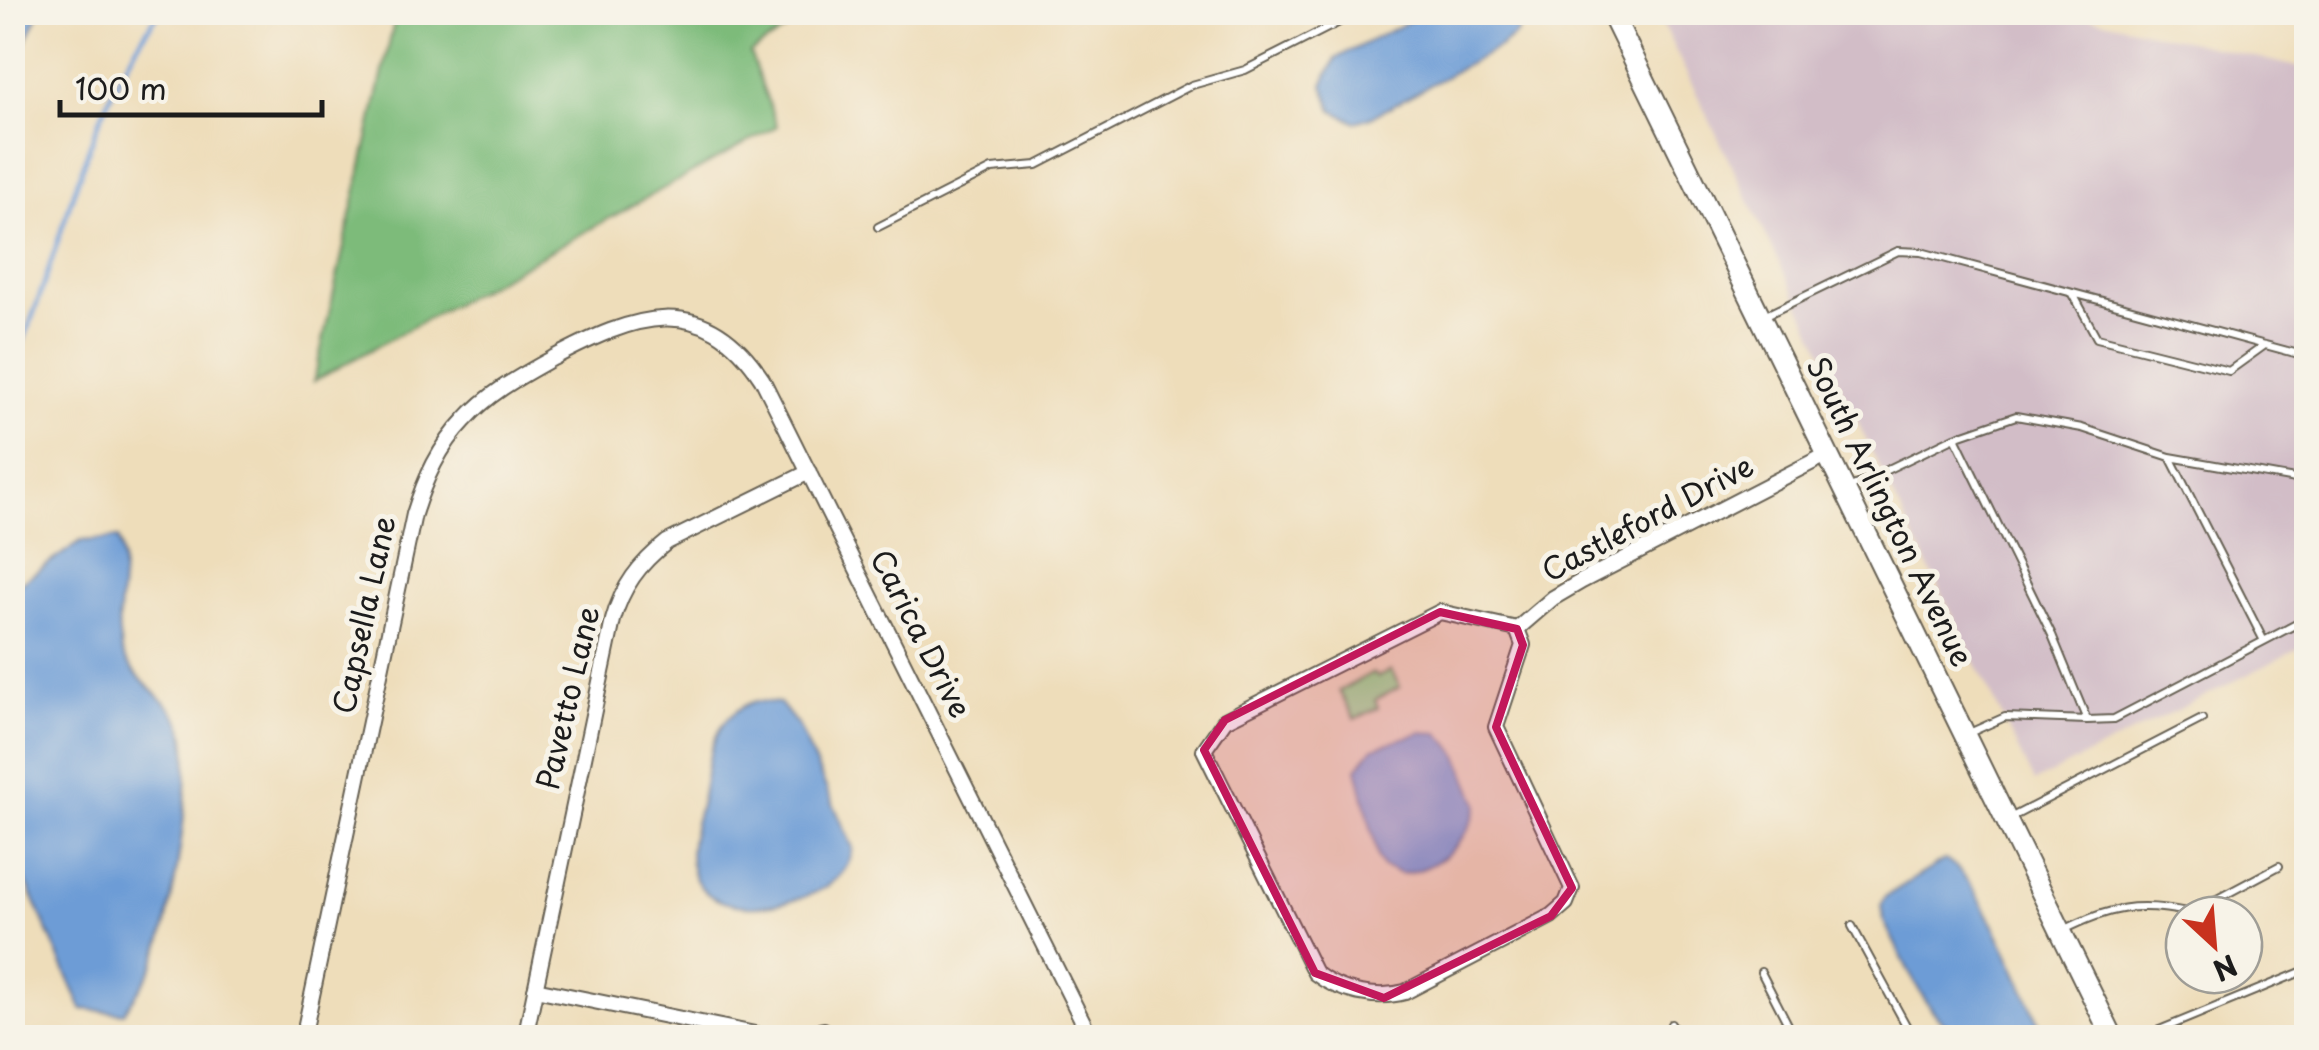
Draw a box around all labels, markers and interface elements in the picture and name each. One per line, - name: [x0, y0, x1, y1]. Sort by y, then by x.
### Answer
- scale bar: [60, 55, 322, 117]
- text: 100 m: [75, 65, 167, 110]
- street label: South Arlington Avenue: [1797, 349, 1986, 673]
- street label: Castleford Drive: [1533, 442, 1761, 592]
- street label: Capsella Lane: [320, 511, 406, 718]
- street label: Carica Drive: [860, 541, 984, 725]
- street label: Pavetto Lane: [524, 601, 610, 794]
- north arrow: [2164, 895, 2264, 995]
- text: N: [2206, 945, 2245, 993]

